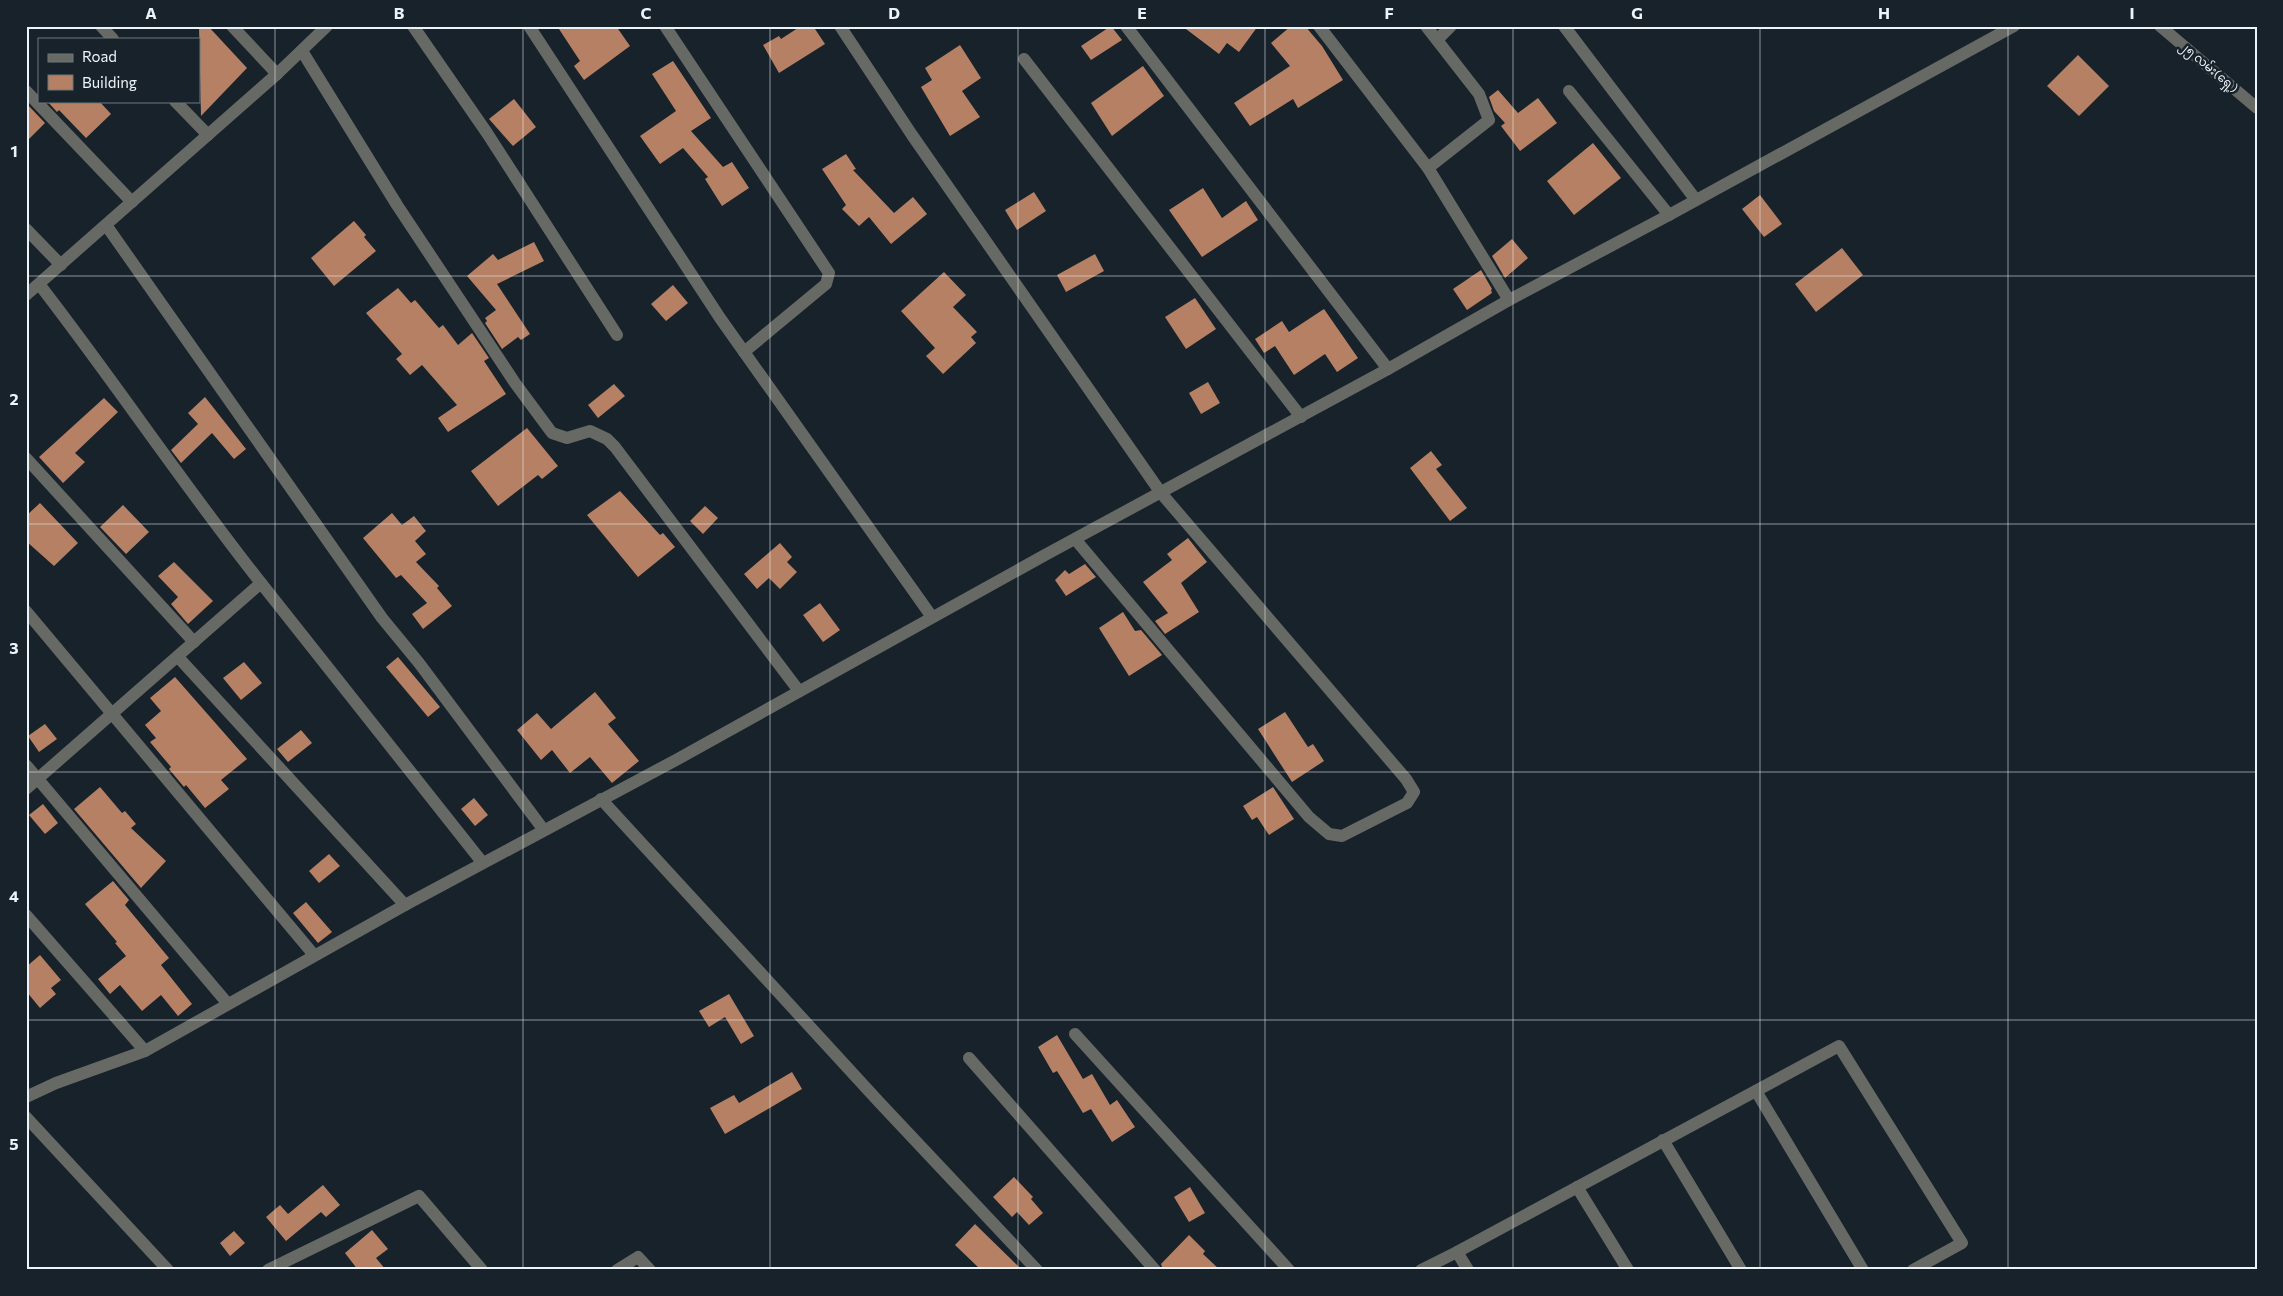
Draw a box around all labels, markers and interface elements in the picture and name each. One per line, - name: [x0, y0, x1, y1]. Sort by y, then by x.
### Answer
- text: A: [145, 3, 157, 22]
- text: B: [394, 3, 405, 22]
- text: C: [641, 3, 652, 22]
- text: D: [888, 3, 900, 22]
- text: E: [1137, 3, 1147, 22]
- text: F: [1384, 3, 1394, 22]
- text: G: [1631, 3, 1643, 22]
- text: H: [1878, 3, 1890, 22]
- text: I: [2129, 3, 2135, 22]
- street label: ၂၅ လမ်း(ရှေ့): [2175, 37, 2242, 98]
- legend: [38, 38, 200, 102]
- text: Road: [82, 47, 117, 65]
- text: Building: [82, 73, 137, 91]
- text: 1: [10, 141, 18, 160]
- text: 2: [9, 389, 19, 408]
- text: 3: [9, 638, 19, 657]
- text: 4: [9, 886, 19, 905]
- text: 5: [9, 1134, 19, 1153]

